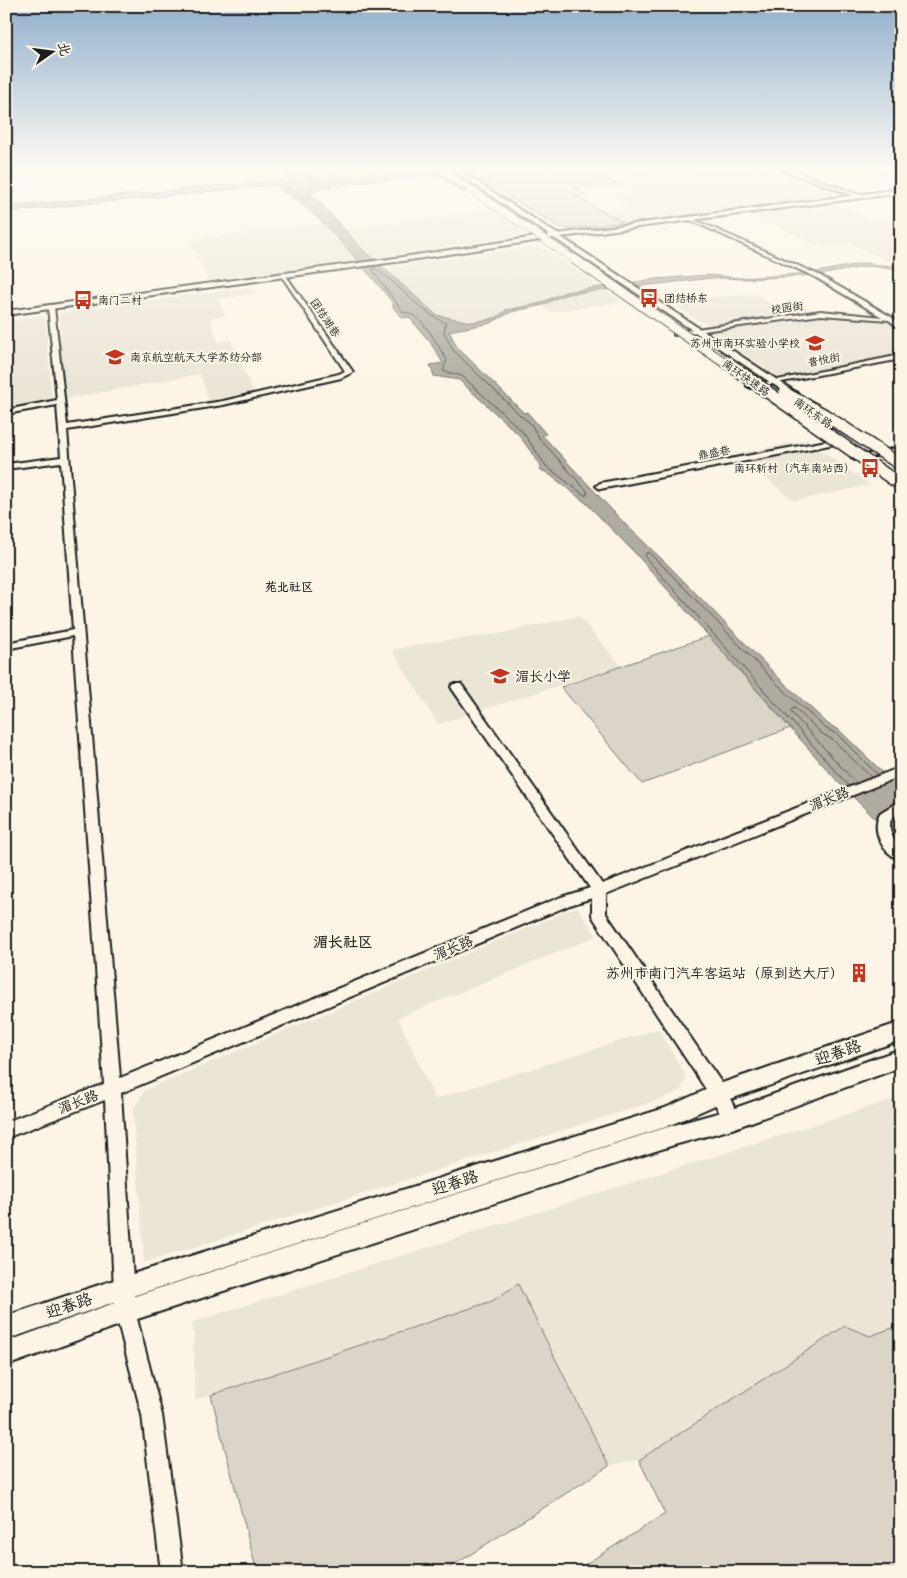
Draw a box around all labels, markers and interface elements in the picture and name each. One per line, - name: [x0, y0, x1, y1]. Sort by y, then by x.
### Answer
- north arrow: [28, 28, 78, 78]
- text: 北: [54, 40, 74, 58]
- bus stop icon: 团结桥东: [638, 287, 660, 309]
- bus stop icon: 南门二村: [72, 289, 94, 311]
- place label: 团结桥东: [664, 292, 708, 305]
- place label: 南门二村: [98, 294, 142, 307]
- street label: 团结湖巷: [307, 296, 343, 340]
- street label: 校园街: [770, 299, 805, 317]
- school or university icon: 苏州市南环实验小学校: [804, 332, 826, 354]
- place label: 苏州市南环实验小学校: [690, 337, 800, 350]
- school or university icon: 南京航空航天大学苏纺分部: [104, 346, 126, 368]
- street label: 普悦街: [807, 350, 842, 370]
- place label: 南京航空航天大学苏纺分部: [130, 351, 262, 364]
- street label: 南环快速路: [720, 357, 772, 399]
- street label: 南环东路: [791, 395, 835, 431]
- street label: 鼎盛巷: [697, 443, 731, 463]
- bus stop icon: 南环新村（汽车南站西）: [859, 457, 881, 479]
- place label: 南环新村（汽车南站西）: [734, 462, 855, 475]
- district label: 苑北社区: [265, 580, 313, 595]
- school or university icon: 湄长小学: [489, 665, 511, 687]
- place label: 湄长小学: [515, 668, 571, 685]
- street label: 湄长路: [806, 783, 852, 815]
- street label: 湄长路: [430, 932, 476, 964]
- district label: 湄长社区: [313, 933, 373, 952]
- building icon: 苏州市南门汽车客运站（原到达大厅）: [848, 962, 870, 984]
- place label: 苏州市南门汽车客运站（原到达大厅）: [606, 965, 844, 982]
- street label: 迎春路: [812, 1036, 864, 1070]
- street label: 湄长路: [55, 1087, 101, 1117]
- street label: 迎春路: [429, 1166, 481, 1200]
- street label: 迎春路: [43, 1289, 95, 1323]

